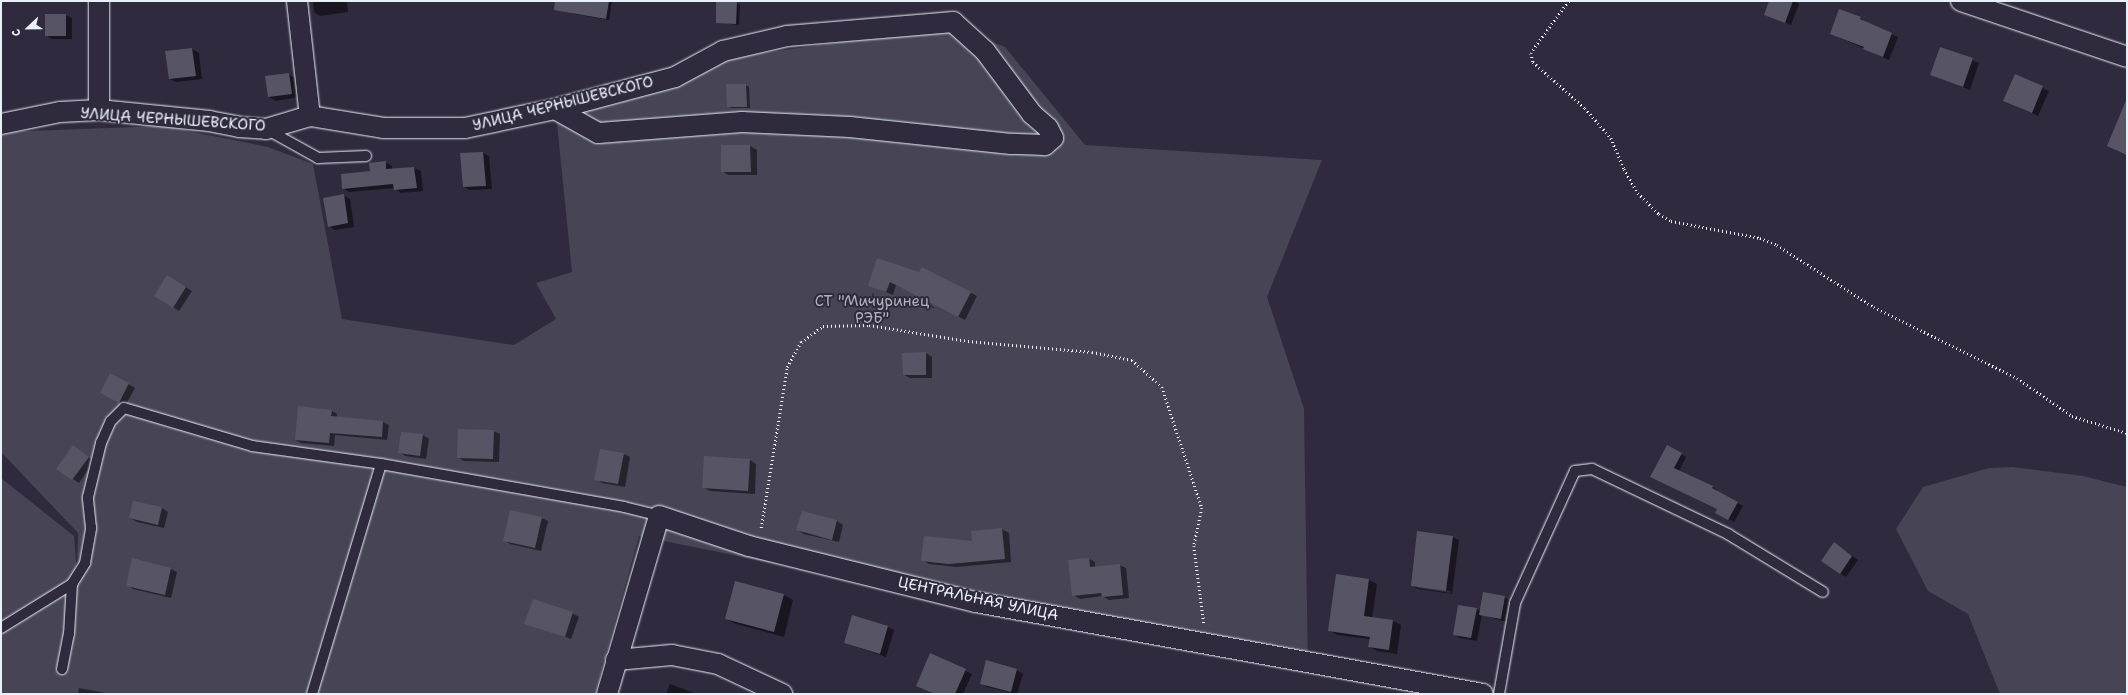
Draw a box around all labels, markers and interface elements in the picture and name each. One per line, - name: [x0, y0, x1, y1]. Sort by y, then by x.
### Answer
- north arrow: [8, 8, 48, 48]
- text: С: [8, 27, 25, 39]
- street label: УЛИЦА ЧЕРНЫШЕВСКОГО: [471, 73, 655, 135]
- street label: УЛИЦА ЧЕРНЫШЕВСКОГО: [80, 105, 266, 135]
- park label: СТ "Мичуринец РЭБ": [815, 292, 929, 327]
- street label: ЦЕНТРАЛЬНАЯ УЛИЦА: [896, 573, 1060, 625]

